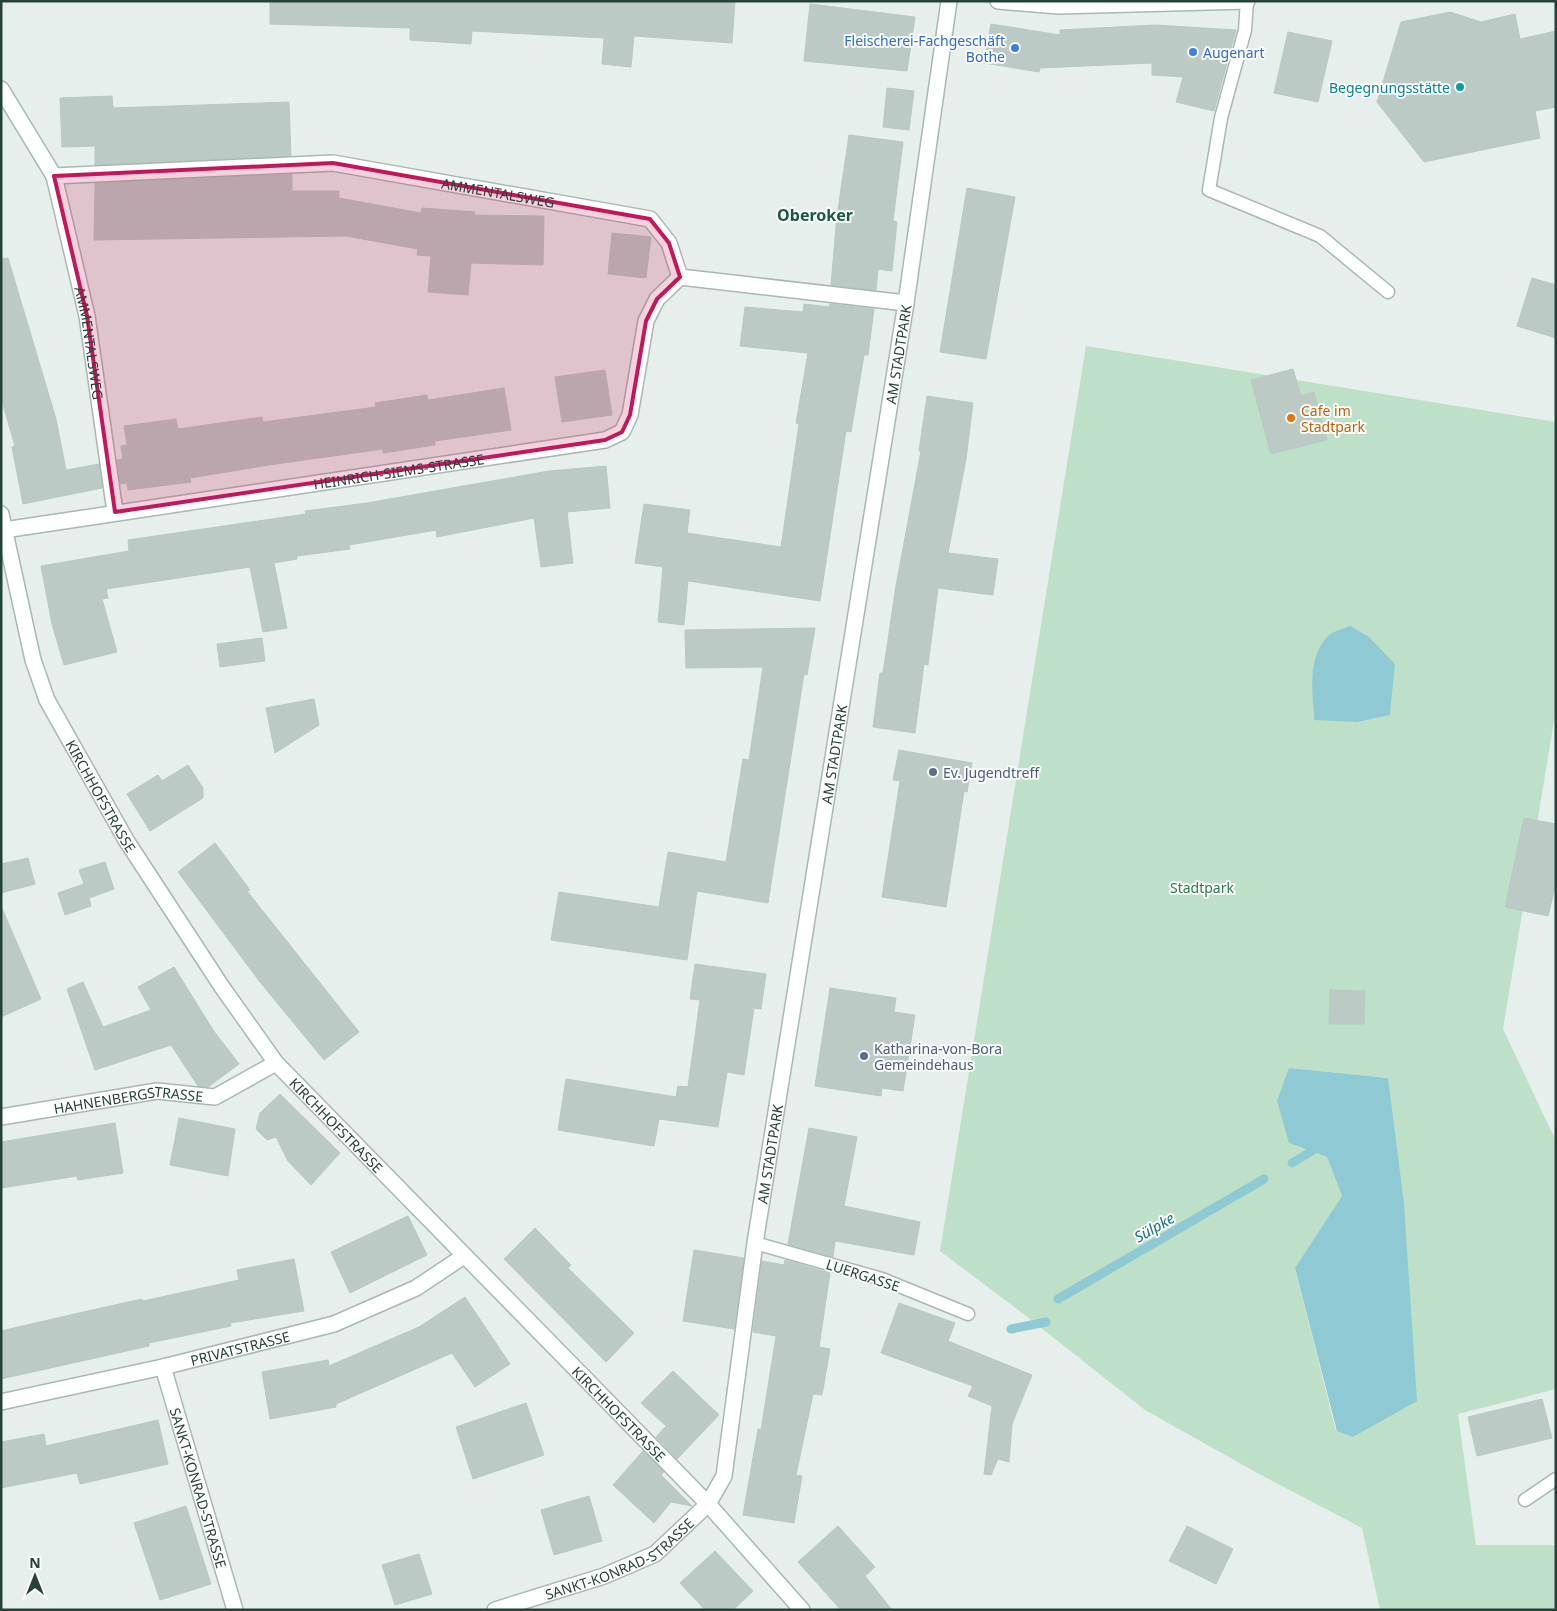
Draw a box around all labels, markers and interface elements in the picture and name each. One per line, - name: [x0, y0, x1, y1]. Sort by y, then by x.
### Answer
- place label: Fleischerei-Fachgeschäft Bothe: [844, 31, 1005, 66]
- marker: Fleischerei-Fachgeschäft Bothe: [1009, 42, 1021, 54]
- place label: Augenart: [1203, 43, 1264, 62]
- marker: Augenart: [1187, 46, 1199, 58]
- place label: Begegnungsstätte: [1329, 78, 1450, 97]
- marker: Begegnungsstätte: [1454, 81, 1466, 93]
- street label: AMMENTALSWEG: [440, 173, 556, 212]
- district label: Oberoker: [777, 204, 853, 226]
- street label: AMMENTALSWEG: [71, 284, 108, 401]
- street label: AM STADTPARK: [880, 303, 915, 405]
- place label: Cafe im Stadtpark: [1301, 401, 1366, 436]
- marker: Cafe im Stadtpark: [1285, 412, 1297, 424]
- street label: HEINRICH-SIEMS-STRASSE: [312, 449, 485, 493]
- street label: AM STADTPARK: [816, 703, 851, 805]
- street label: KIRCHHOFSTRASSE: [62, 736, 141, 856]
- place label: Ev. Jugendtreff: [943, 763, 1040, 782]
- marker: Ev. Jugendtreff: [927, 766, 939, 778]
- park label: Stadtpark: [1170, 878, 1235, 897]
- place label: Katharina-von-Bora Gemeindehaus: [874, 1039, 1002, 1074]
- marker: Katharina-von-Bora Gemeindehaus: [858, 1050, 870, 1062]
- street label: KIRCHHOFSTRASSE: [286, 1073, 388, 1177]
- street label: HAHNENBERGSTRASSE: [52, 1081, 204, 1118]
- street label: AM STADTPARK: [752, 1103, 787, 1205]
- water label: Sülpke: [1130, 1207, 1178, 1247]
- street label: LUERGASSE: [824, 1254, 902, 1296]
- street label: PRIVATSTRASSE: [188, 1326, 292, 1369]
- street label: KIRCHHOFSTRASSE: [568, 1362, 670, 1465]
- street label: SANKT-KONRAD-STRASSE: [166, 1405, 232, 1570]
- street label: SANKT-KONRAD-STRASSE: [543, 1513, 698, 1603]
- north arrow: [10, 1551, 60, 1601]
- text: N: [29, 1553, 41, 1572]

